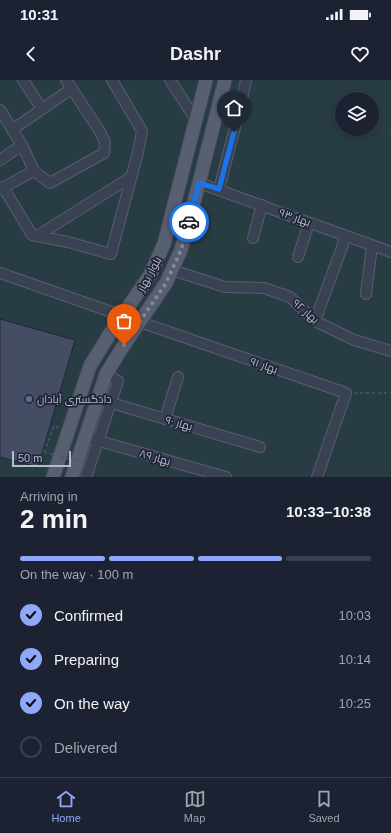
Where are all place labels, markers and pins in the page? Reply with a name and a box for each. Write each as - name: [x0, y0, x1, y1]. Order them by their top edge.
- pin: [217, 91, 251, 132]
- pin: [107, 304, 141, 345]
- place label: دادگستری آبادان: [37, 393, 112, 406]
- marker: دادگستری آبادان: [24, 394, 34, 404]

